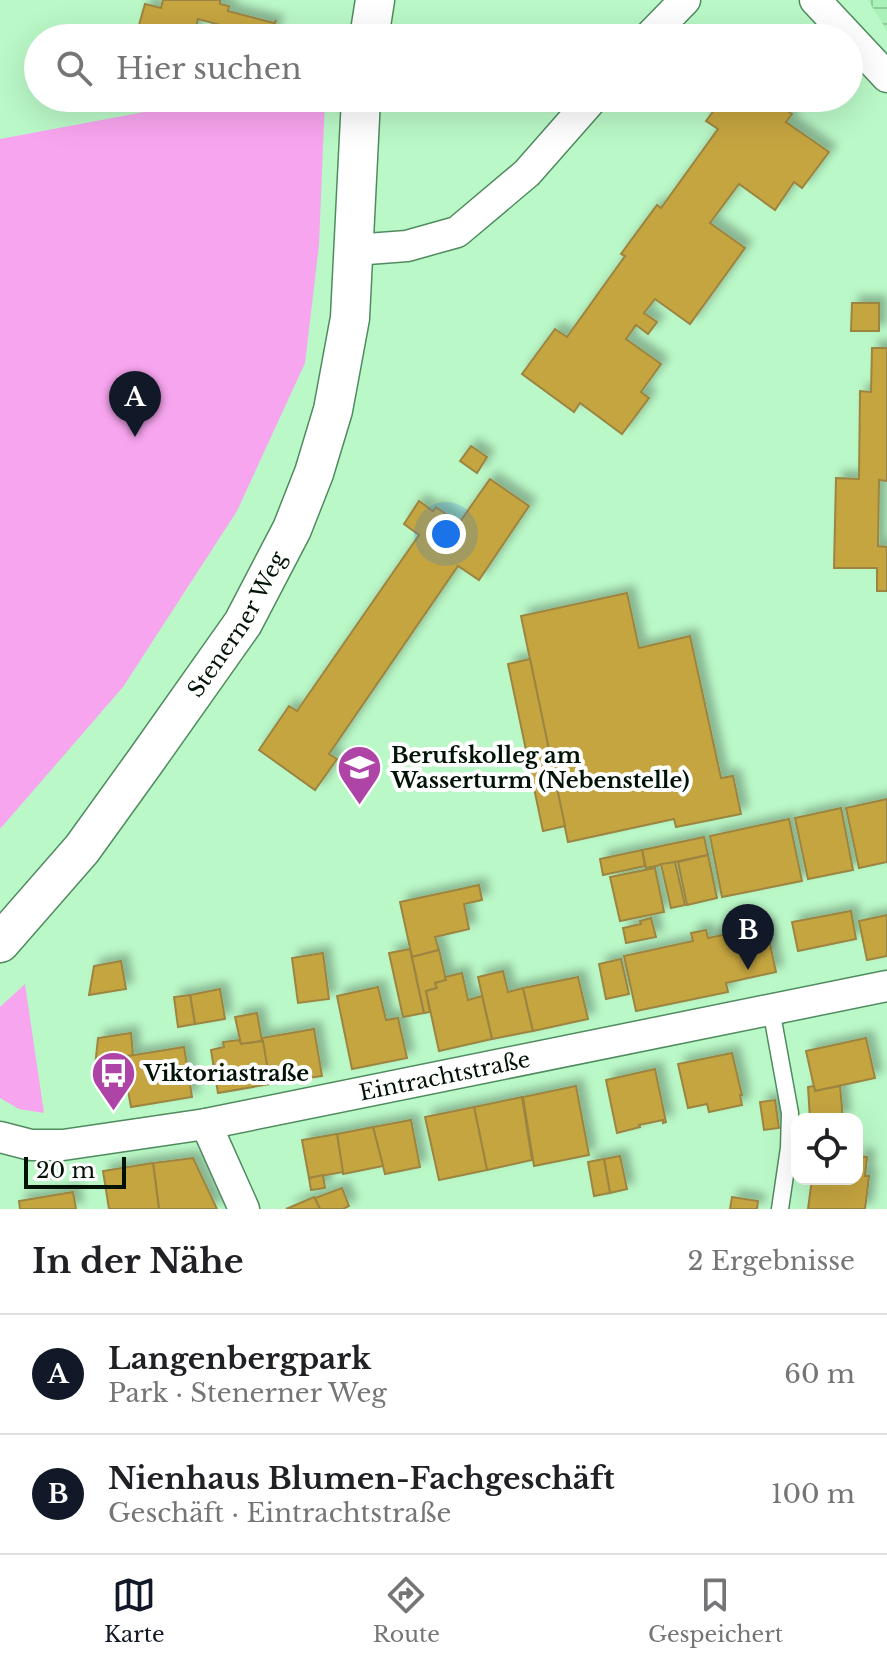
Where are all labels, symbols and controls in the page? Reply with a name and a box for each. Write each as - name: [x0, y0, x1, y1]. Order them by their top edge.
- search box: [24, 24, 863, 112]
- icon: search: [52, 46, 96, 90]
- text: Hier suchen: [116, 50, 302, 87]
- pin: A: [109, 371, 161, 437]
- your location: [426, 514, 466, 554]
- street label: Stenerner Weg: [182, 546, 292, 702]
- place label: Berufskolleg am Wasserturm (Nebenstelle): [390, 742, 689, 794]
- school or university icon: Berufskolleg am Wasserturm (Nebenstelle): [336, 744, 384, 807]
- pin: B: [722, 904, 774, 970]
- street label: Eintrachtstraße: [357, 1046, 532, 1107]
- bus stop icon: Viktoriastraße: [89, 1049, 137, 1112]
- place label: Viktoriastraße: [143, 1060, 309, 1087]
- map controls: [791, 1113, 863, 1185]
- button: locate: [791, 1113, 863, 1185]
- scale bar: [24, 1153, 126, 1189]
- text: 20 m: [36, 1157, 95, 1184]
- text: In der Nähe: [32, 1240, 244, 1282]
- text: 2 Ergebnisse: [688, 1245, 855, 1277]
- text: Langenbergpark: [108, 1340, 371, 1377]
- text: A: [47, 1358, 69, 1390]
- text: 60 m: [784, 1358, 855, 1390]
- text: Park · Stenerner Weg: [108, 1377, 387, 1409]
- text: Nienhaus Blumen-Fachgeschäft: [108, 1460, 615, 1497]
- text: B: [48, 1478, 68, 1510]
- text: 100 m: [771, 1478, 855, 1510]
- text: Geschäft · Eintrachtstraße: [108, 1497, 451, 1529]
- tab: Karte: [104, 1573, 165, 1648]
- tab: Route: [373, 1573, 440, 1648]
- tab: Gespeichert: [648, 1573, 783, 1648]

